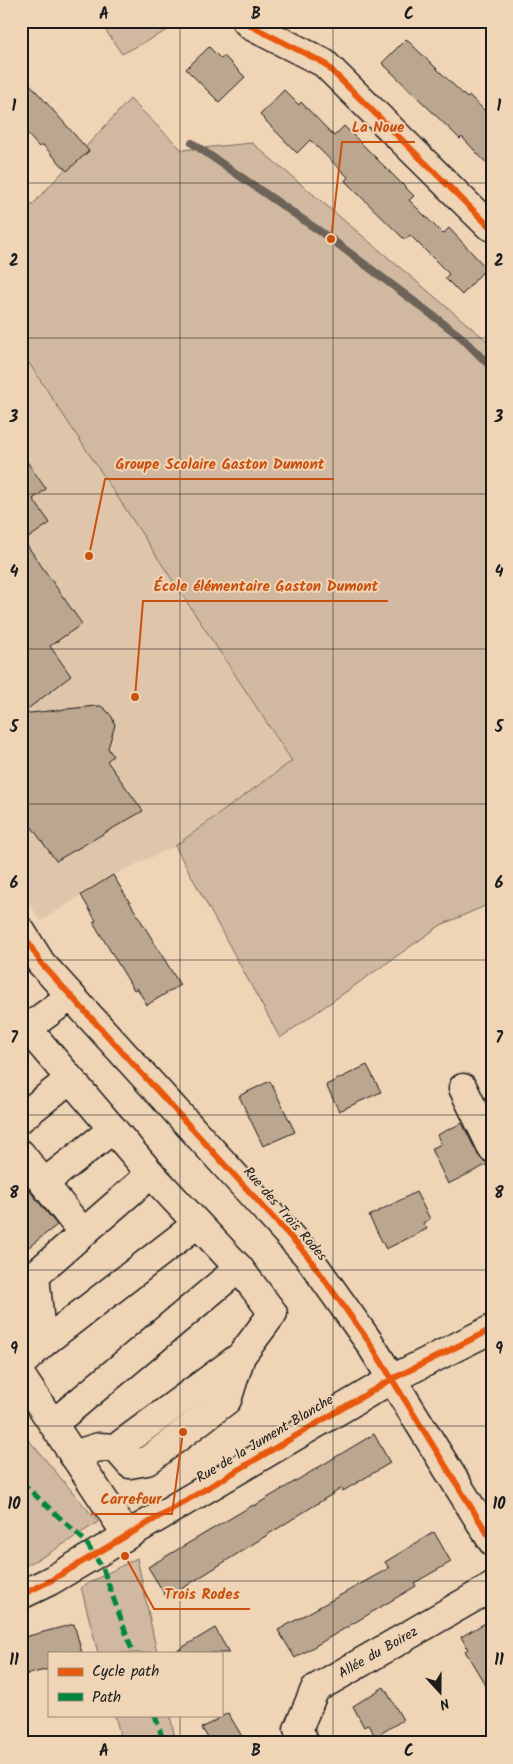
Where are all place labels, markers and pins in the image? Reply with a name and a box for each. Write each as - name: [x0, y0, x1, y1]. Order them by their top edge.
- callout: La Noue: [342, 112, 415, 142]
- callout: Groupe Scolaire Gaston Dumont: [105, 449, 334, 479]
- callout: École élémentaire Gaston Dumont: [143, 571, 388, 601]
- callout: Carrefour: [91, 1484, 172, 1514]
- callout: Trois Rodes: [154, 1579, 250, 1609]

